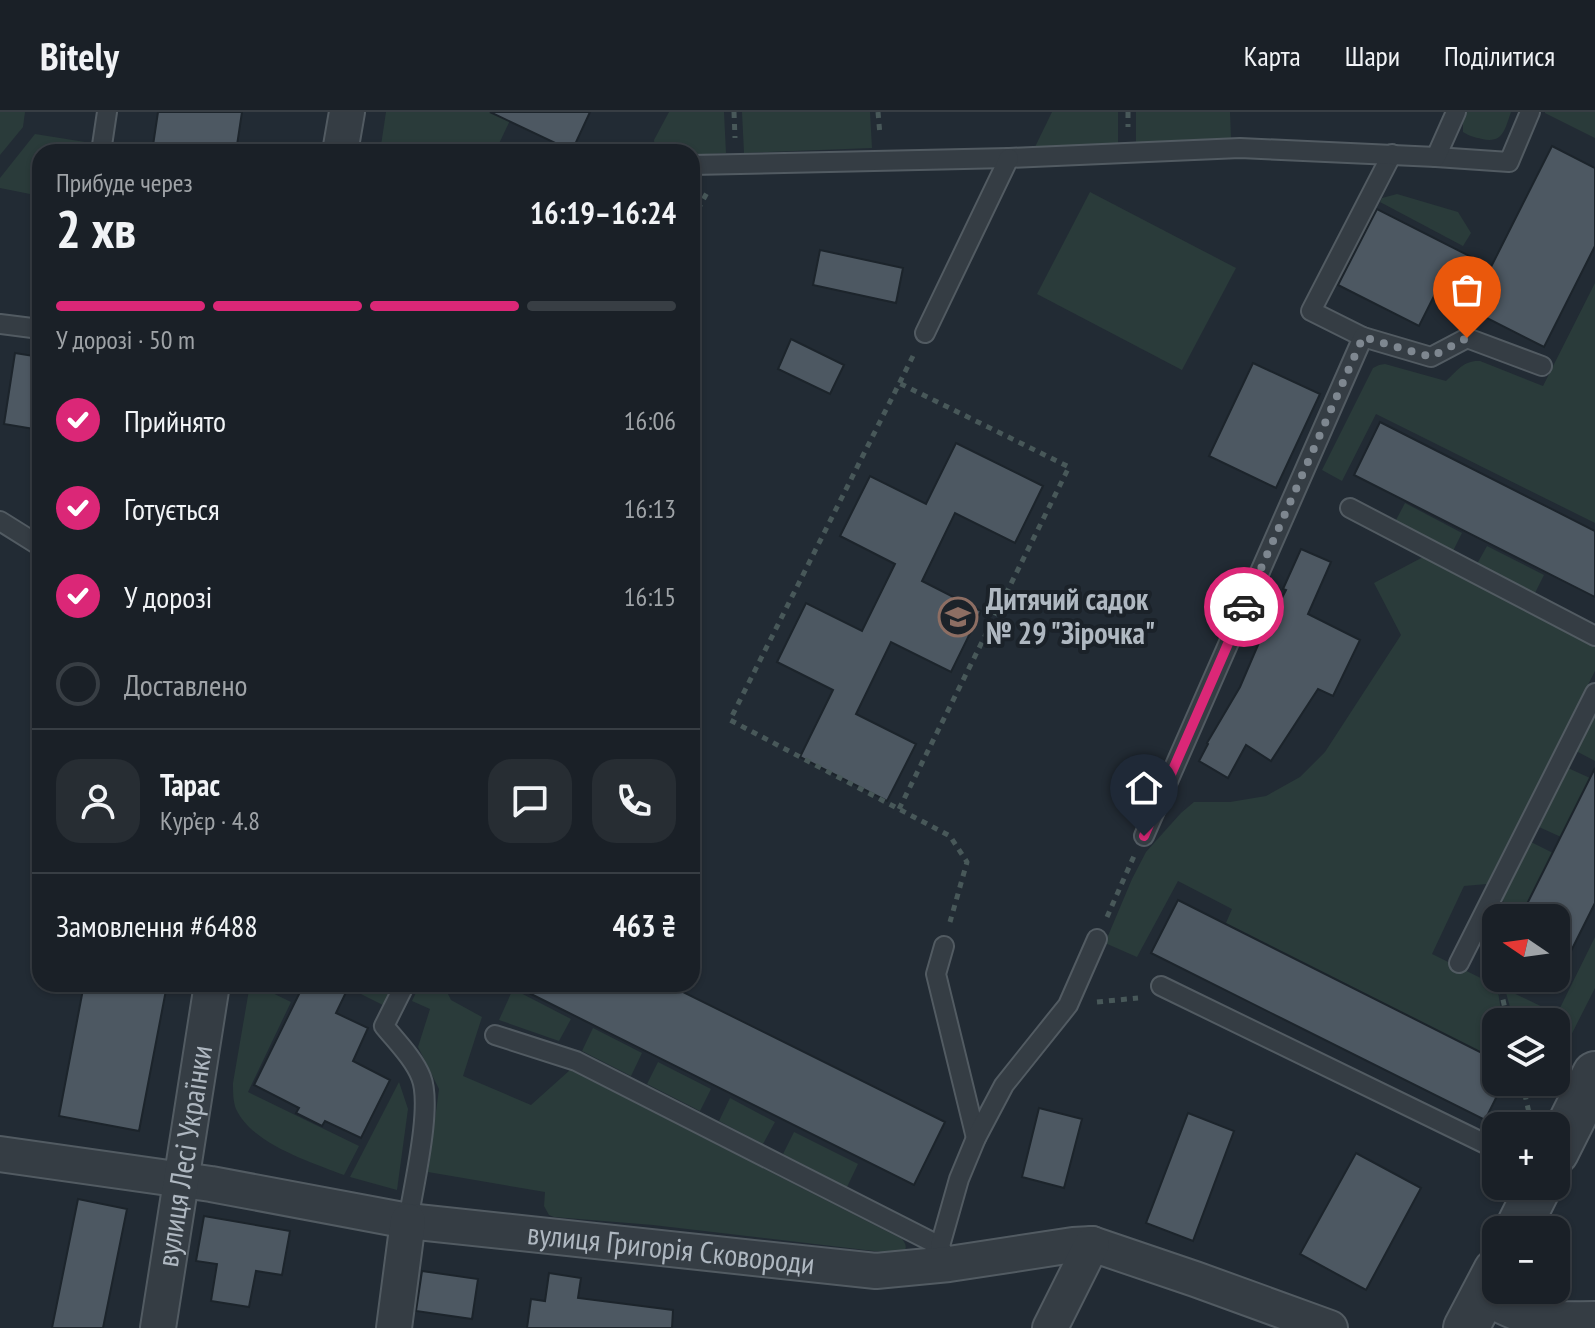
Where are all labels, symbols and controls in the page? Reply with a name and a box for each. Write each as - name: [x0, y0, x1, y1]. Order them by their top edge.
- text: Bitely: [40, 31, 119, 80]
- text: Карта: [1244, 37, 1301, 74]
- text: Шари: [1345, 37, 1400, 74]
- text: Поділитися: [1444, 37, 1555, 74]
- text: Прибуде через: [56, 166, 193, 199]
- text: 16:19–16:24: [530, 193, 676, 232]
- text: 2 хв: [56, 195, 136, 262]
- pin: [1433, 256, 1501, 338]
- icon: bag: [1445, 268, 1489, 312]
- text: У дорозі · 50 m: [56, 323, 195, 356]
- icon: check: [56, 398, 100, 442]
- text: Прийнято: [124, 401, 226, 440]
- text: 16:06: [624, 404, 676, 437]
- icon: check: [56, 486, 100, 530]
- text: Готується: [124, 489, 220, 528]
- text: 16:13: [624, 492, 676, 525]
- courier: [1204, 567, 1284, 647]
- icon: check: [56, 574, 100, 618]
- text: У дорозі: [124, 577, 212, 616]
- place label: Дитячий садок № 29 "Зірочка": [986, 579, 1155, 652]
- text: 16:15: [624, 580, 676, 613]
- icon: car: [1222, 585, 1266, 629]
- school or university icon: Дитячий садок № 29 "Зірочка": [937, 596, 979, 638]
- text: Доставлено: [124, 665, 247, 704]
- pin: [1110, 754, 1178, 836]
- button: person: [56, 759, 140, 843]
- button: chat: [488, 759, 572, 843]
- button: phone: [592, 759, 676, 843]
- text: Тарас: [160, 765, 220, 804]
- icon: home: [1122, 766, 1166, 810]
- text: Кур’єр · 4.8: [160, 804, 260, 837]
- north arrow: [1482, 904, 1570, 992]
- map controls: [1482, 904, 1570, 1304]
- text: Замовлення #6488: [56, 906, 258, 945]
- text: 463 ₴: [612, 906, 676, 945]
- button: layers: [1482, 1008, 1570, 1096]
- street label: вулиця Лесі Українки: [147, 1042, 220, 1269]
- button: +: [1482, 1112, 1570, 1200]
- street label: вулиця Григорія Сковороди: [526, 1213, 817, 1282]
- button: −: [1482, 1216, 1570, 1304]

